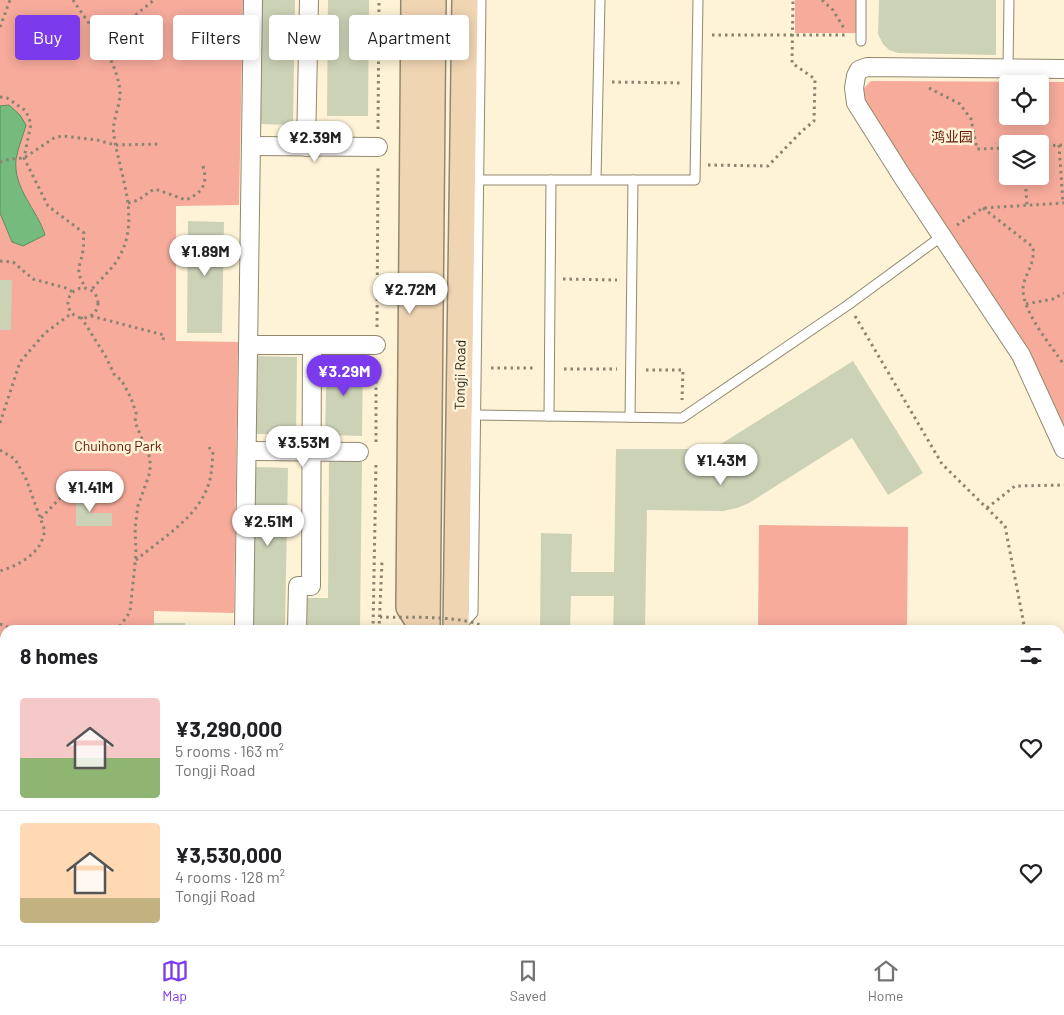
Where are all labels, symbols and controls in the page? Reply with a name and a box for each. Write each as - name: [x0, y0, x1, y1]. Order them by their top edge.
- chip: Buy: [15, 15, 80, 60]
- chip: Rent: [90, 15, 163, 60]
- chip: Filters: [173, 15, 259, 60]
- chip: New: [269, 15, 339, 60]
- chip: Apartment: [349, 15, 469, 60]
- map controls: [999, 75, 1049, 185]
- button: locate: [999, 75, 1049, 125]
- pin: ¥2.39M: [274, 120, 356, 163]
- text: ¥2.39M: [289, 127, 341, 146]
- park label: 鸿业园: [931, 128, 973, 145]
- button: layers: [999, 135, 1049, 185]
- pin: ¥1.89M: [164, 234, 246, 277]
- text: ¥1.89M: [180, 241, 230, 260]
- pin: ¥2.72M: [369, 272, 451, 315]
- text: ¥2.72M: [384, 279, 436, 298]
- street label: Tongji Road: [450, 340, 469, 410]
- pin: ¥3.29M: [303, 354, 385, 397]
- text: ¥3.29M: [318, 361, 370, 380]
- pin: ¥3.53M: [262, 426, 344, 468]
- text: ¥3.53M: [277, 432, 329, 451]
- park label: Chuihong Park: [74, 437, 162, 454]
- pin: ¥1.43M: [680, 444, 762, 486]
- text: ¥1.43M: [696, 450, 746, 469]
- pin: ¥1.41M: [49, 470, 131, 513]
- text: ¥1.41M: [67, 477, 113, 496]
- pin: ¥2.51M: [227, 504, 309, 547]
- text: ¥2.51M: [243, 511, 293, 530]
- icon: filters: [1017, 641, 1045, 669]
- text: 8 homes: [20, 643, 98, 668]
- text: ¥3,290,000: [175, 716, 282, 741]
- icon: home: [60, 718, 120, 778]
- icon: heart: [1017, 734, 1045, 762]
- text: 5 rooms · 163 m²: [175, 741, 284, 760]
- text: Tongji Road: [175, 760, 255, 779]
- text: ¥3,530,000: [175, 842, 282, 867]
- icon: home: [60, 843, 120, 903]
- icon: heart: [1017, 859, 1045, 887]
- text: 4 rooms · 128 m²: [175, 867, 285, 886]
- text: Tongji Road: [175, 886, 255, 905]
- tab: Map: [161, 957, 189, 1004]
- tab: Saved: [510, 957, 547, 1004]
- tab: Home: [868, 957, 903, 1004]

